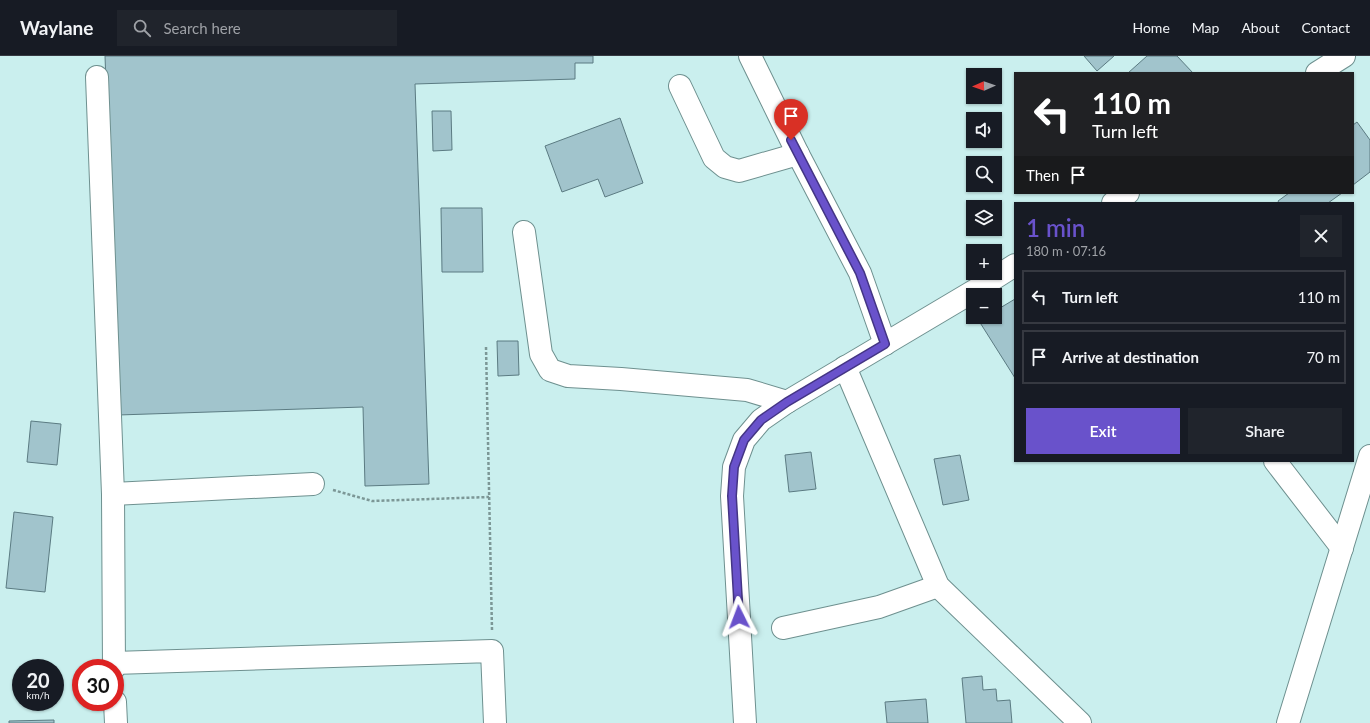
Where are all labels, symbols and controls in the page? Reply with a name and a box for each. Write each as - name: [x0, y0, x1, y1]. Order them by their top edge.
- search box: [117, 10, 397, 46]
- text: Waylane: [20, 16, 93, 39]
- icon: search: [131, 17, 153, 39]
- text: Search here: [163, 19, 241, 37]
- text: Home: [1132, 19, 1170, 36]
- text: Map: [1192, 19, 1219, 36]
- text: About: [1241, 19, 1279, 36]
- text: Contact: [1301, 19, 1350, 36]
- north arrow: [966, 68, 1002, 104]
- map controls: [966, 68, 1002, 324]
- text: 110 m: [1092, 86, 1171, 120]
- icon: left: [1026, 88, 1078, 140]
- pin: [774, 99, 808, 140]
- icon: arrive: [780, 105, 802, 127]
- button: sound: [966, 112, 1002, 148]
- text: Turn left: [1092, 120, 1158, 142]
- button: search: [966, 156, 1002, 192]
- icon: arrive: [1067, 164, 1089, 186]
- text: Then: [1026, 166, 1059, 184]
- button: layers: [966, 200, 1002, 236]
- text: 1 min: [1026, 213, 1085, 242]
- button: close: [1300, 215, 1342, 257]
- text: 180 m · 07:16: [1026, 243, 1106, 259]
- button: +: [966, 244, 1002, 280]
- icon: left: [1028, 286, 1050, 308]
- button: −: [966, 288, 1002, 324]
- text: Turn left: [1062, 288, 1118, 306]
- text: 110 m: [1298, 288, 1340, 306]
- icon: arrive: [1028, 346, 1050, 368]
- text: Arrive at destination: [1062, 348, 1199, 366]
- text: 70 m: [1306, 348, 1340, 366]
- button: Exit: [1026, 408, 1180, 454]
- button: Share: [1188, 408, 1342, 454]
- position arrow: [718, 596, 760, 638]
- speed limit sign: 30: [72, 659, 124, 711]
- text: 20: [26, 668, 50, 692]
- text: km/h: [26, 689, 50, 701]

